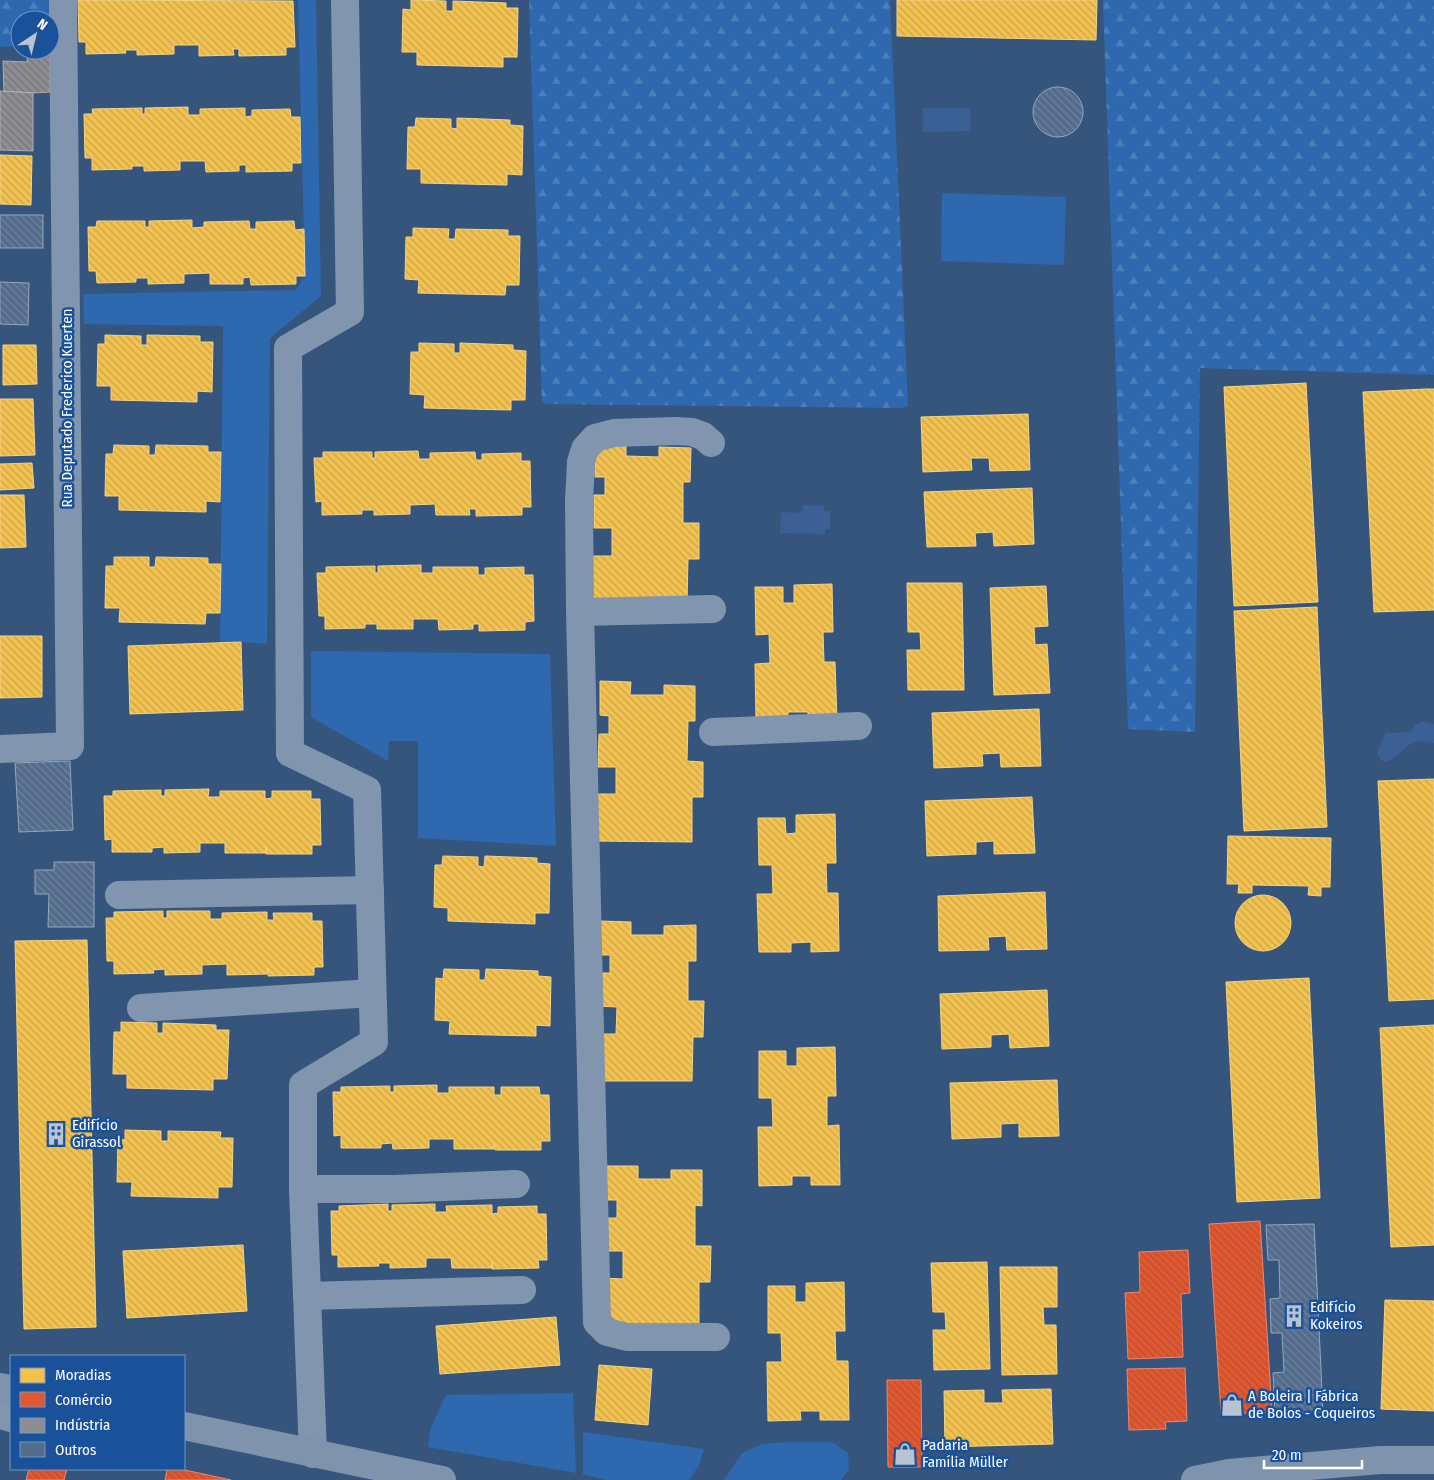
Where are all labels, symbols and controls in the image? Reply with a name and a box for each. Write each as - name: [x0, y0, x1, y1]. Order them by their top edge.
- north arrow: [10, 10, 60, 60]
- text: N: [34, 15, 50, 34]
- street label: Rua Deputado Frederico Kuerten: [58, 308, 76, 508]
- place label: Edifício Girassol: [72, 1116, 121, 1151]
- building icon: Edifício Girassol: [43, 1121, 69, 1147]
- place label: Edifício Kokeiros: [1310, 1298, 1363, 1333]
- building icon: Edifício Kokeiros: [1281, 1303, 1307, 1329]
- legend: [10, 1355, 185, 1470]
- text: Moradias: [55, 1366, 111, 1384]
- place label: A Boleira | Fábrica de Bolos - Coqueiros: [1248, 1387, 1375, 1422]
- text: Comércio: [55, 1391, 112, 1409]
- shop icon: A Boleira | Fábrica de Bolos - Coqueiros: [1219, 1392, 1245, 1418]
- text: Indústria: [55, 1416, 110, 1434]
- place label: Padaria Família Müller: [922, 1436, 1009, 1471]
- scale bar: [1264, 1438, 1362, 1470]
- text: Outros: [55, 1441, 96, 1459]
- shop icon: Padaria Família Müller: [892, 1441, 918, 1467]
- text: 20 m: [1272, 1446, 1302, 1464]

